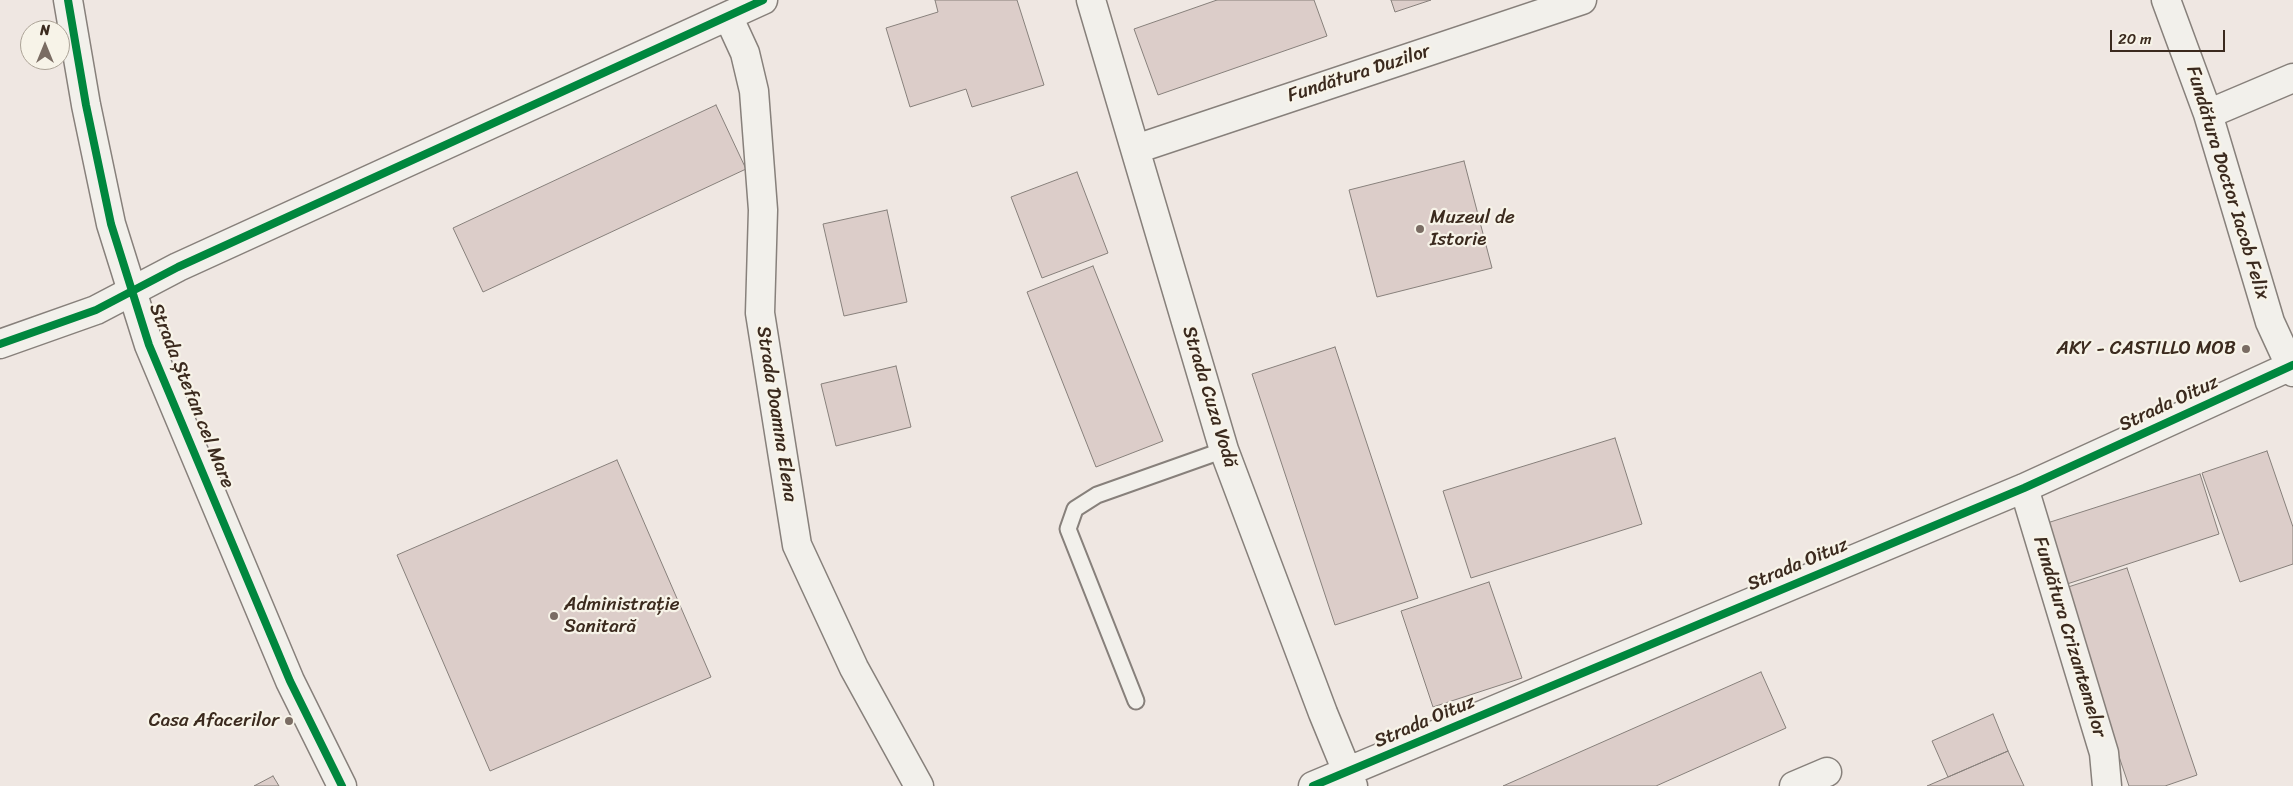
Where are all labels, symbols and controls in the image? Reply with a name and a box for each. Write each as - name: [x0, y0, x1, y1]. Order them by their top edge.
- text: N: [40, 18, 50, 43]
- north arrow: [20, 20, 70, 70]
- scale bar: [2113, 20, 2228, 52]
- text: 20 m: [2118, 26, 2152, 52]
- street label: Fundătura Duzilor: [1285, 40, 1433, 108]
- street label: Fundătura Doctor Iacob Felix: [2181, 63, 2273, 303]
- place label: Muzeul de Istorie: [1430, 207, 1515, 251]
- marker: Muzeul de Istorie: [1414, 223, 1426, 235]
- street label: Strada Ștefan cel Mare: [143, 300, 239, 492]
- street label: Strada Cuza Vodă: [1177, 324, 1241, 470]
- street label: Strada Doamna Elena: [751, 325, 801, 503]
- place label: AKY - CASTILLO MOB: [2056, 338, 2236, 360]
- marker: AKY - CASTILLO MOB: [2240, 343, 2252, 355]
- street label: Strada Oituz: [2116, 371, 2222, 437]
- street label: Strada Oituz: [1744, 534, 1852, 596]
- street label: Fundătura Crizantemelor: [2028, 534, 2110, 740]
- place label: Administrație Sanitară: [564, 594, 680, 638]
- marker: Administrație Sanitară: [548, 610, 560, 622]
- street label: Strada Oituz: [1371, 691, 1479, 753]
- place label: Casa Afacerilor: [149, 710, 279, 732]
- marker: Casa Afacerilor: [283, 715, 295, 727]

